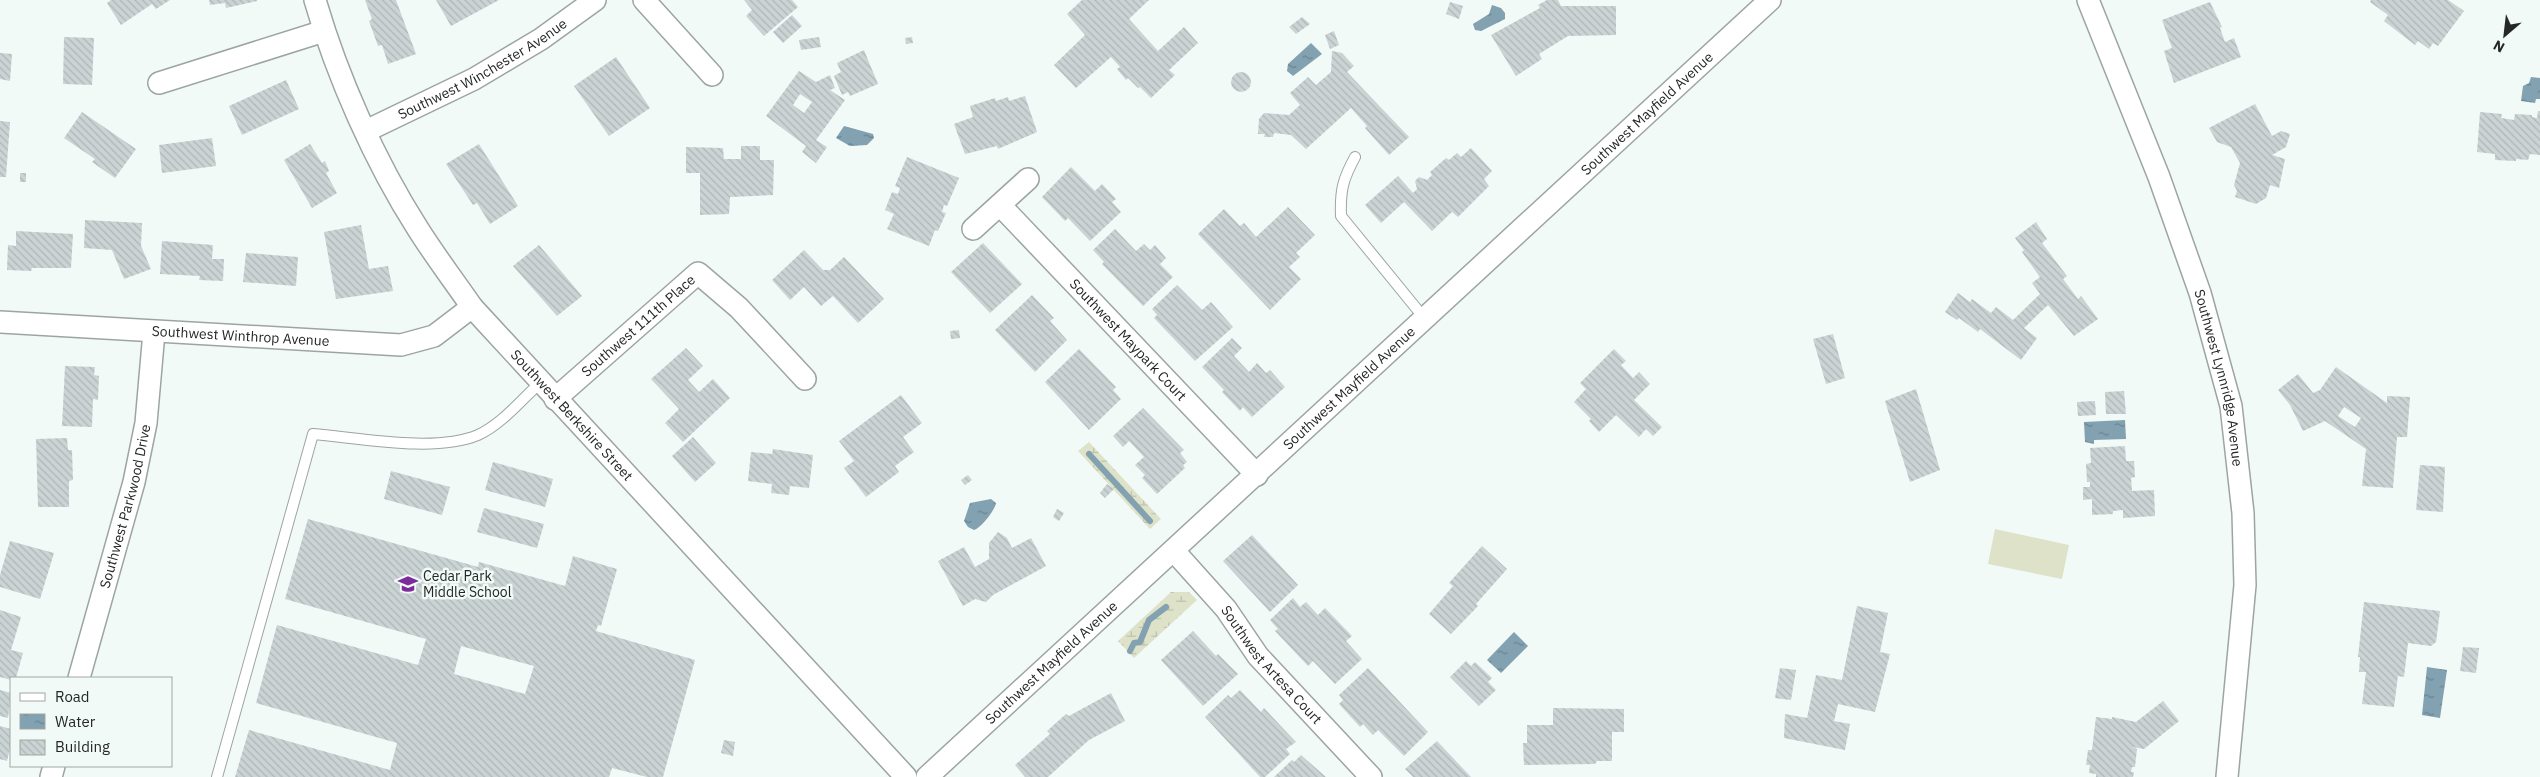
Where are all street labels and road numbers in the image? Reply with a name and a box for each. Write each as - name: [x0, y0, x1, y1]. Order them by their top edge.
- street label: Southwest Winchester Avenue: [395, 14, 571, 123]
- street label: Southwest Mayfield Avenue: [1577, 48, 1717, 179]
- street label: Southwest 111th Place: [578, 270, 699, 381]
- street label: Southwest Maypark Court: [1066, 275, 1191, 405]
- street label: Southwest Lynnridge Avenue: [2190, 287, 2247, 468]
- street label: Southwest Winthrop Avenue: [151, 322, 330, 350]
- street label: Southwest Mayfield Avenue: [1279, 322, 1419, 453]
- street label: Southwest Berkshire Street: [507, 346, 637, 485]
- street label: Southwest Parkwood Drive: [96, 422, 155, 590]
- street label: Southwest Mayfield Avenue: [981, 597, 1121, 728]
- street label: Southwest Artesa Court: [1217, 602, 1326, 728]

